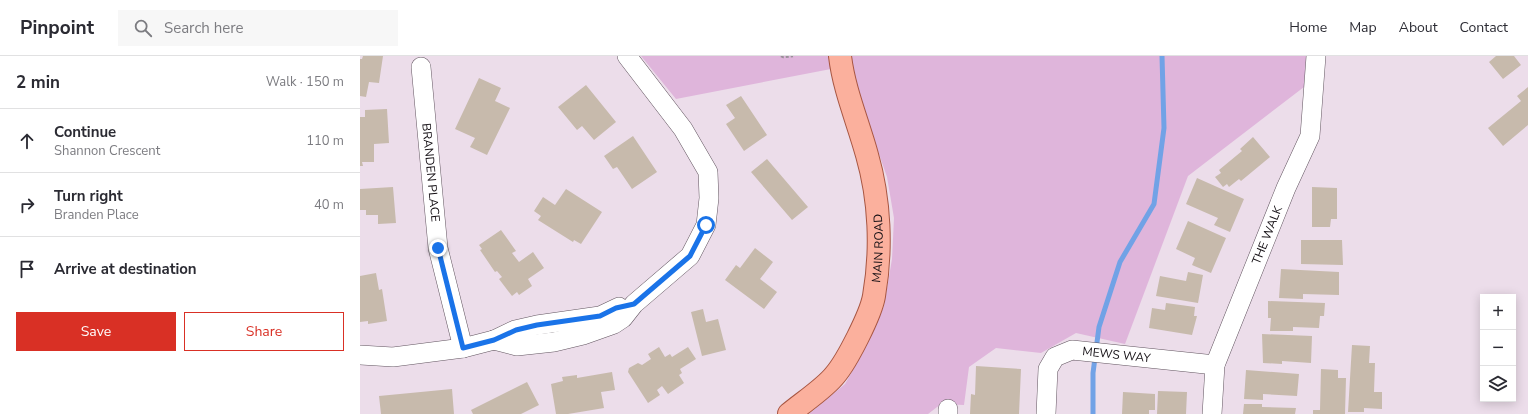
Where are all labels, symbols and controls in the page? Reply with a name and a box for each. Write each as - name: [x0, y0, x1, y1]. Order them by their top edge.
- search box: [118, 10, 398, 46]
- text: Pinpoint: [20, 15, 94, 41]
- icon: search: [132, 17, 154, 39]
- text: Search here: [164, 18, 243, 38]
- text: Home: [1289, 18, 1327, 37]
- text: Map: [1349, 18, 1377, 37]
- text: About: [1399, 18, 1438, 37]
- text: Contact: [1460, 18, 1508, 37]
- text: 2 min: [16, 71, 60, 94]
- text: Walk · 150 m: [266, 73, 344, 91]
- text: Continue: [54, 122, 116, 142]
- street label: BRANDEN PLACE: [418, 122, 444, 223]
- icon: ahead: [16, 130, 38, 152]
- text: 110 m: [306, 132, 344, 150]
- text: Shannon Crescent: [54, 142, 160, 160]
- text: Turn right: [54, 186, 123, 206]
- icon: right: [16, 194, 38, 216]
- text: 40 m: [314, 196, 344, 214]
- street label: THE WALK: [1248, 203, 1286, 267]
- text: Branden Place: [54, 206, 139, 224]
- street label: MAIN ROAD: [868, 213, 887, 283]
- route start: [697, 216, 715, 234]
- route end: [429, 239, 447, 257]
- icon: arrive: [16, 258, 38, 280]
- text: Arrive at destination: [54, 259, 197, 279]
- map controls: [1480, 294, 1516, 402]
- button: +: [1480, 294, 1516, 330]
- button: Save: [16, 312, 176, 351]
- button: Share: [184, 312, 344, 351]
- button: −: [1480, 330, 1516, 366]
- street label: MEWS WAY: [1082, 343, 1152, 366]
- button: layers: [1480, 366, 1516, 402]

